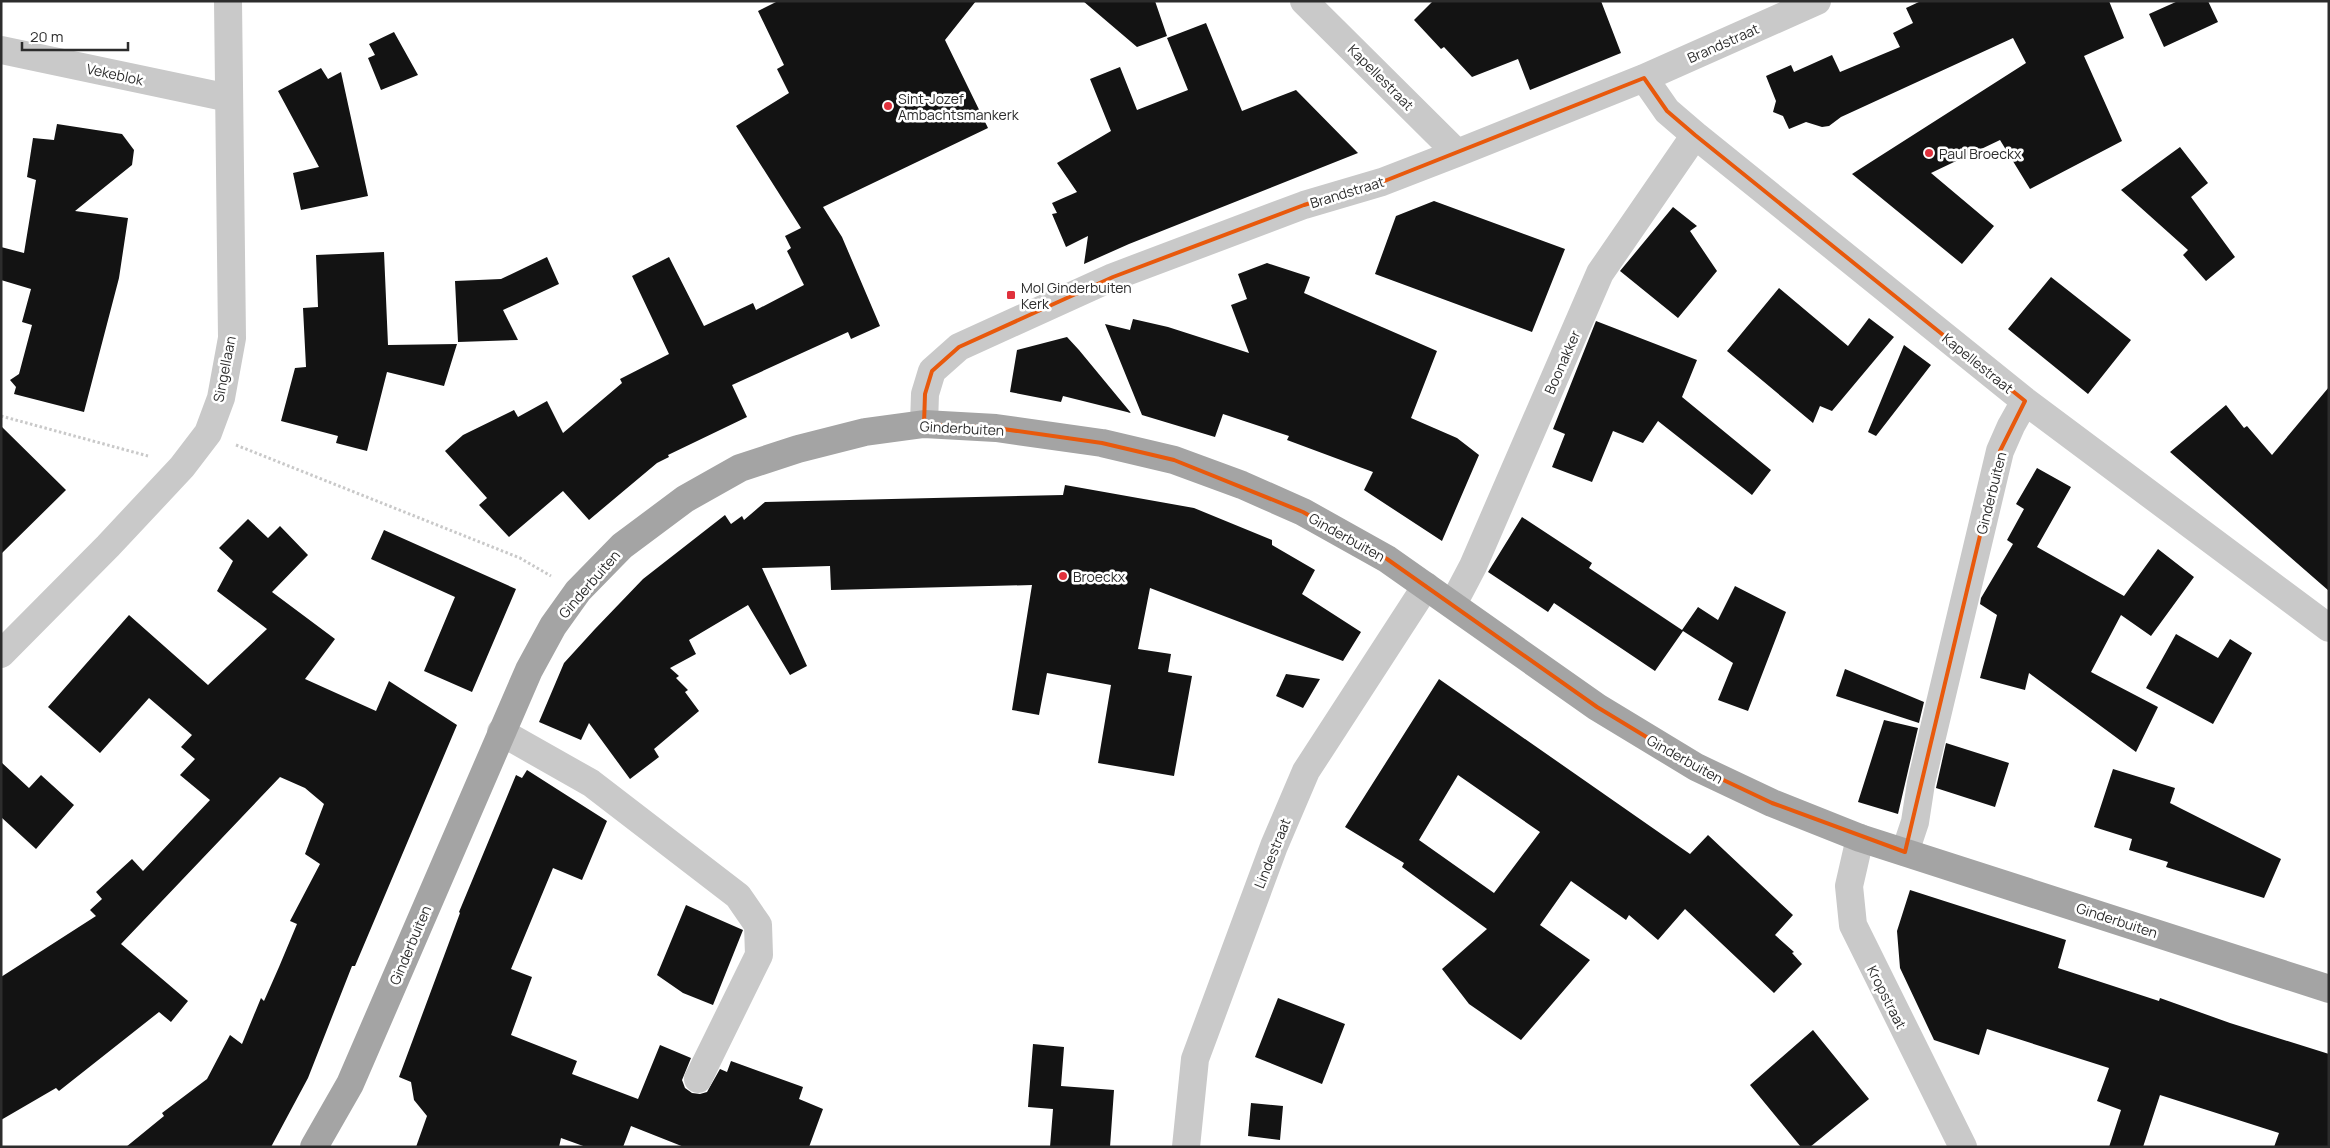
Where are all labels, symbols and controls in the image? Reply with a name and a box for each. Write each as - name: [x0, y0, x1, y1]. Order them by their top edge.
- street label: Brandstraat: [1684, 19, 1762, 67]
- scale bar: [22, 20, 129, 52]
- text: 20 m: [30, 26, 63, 47]
- street label: Kapellestraat: [1344, 40, 1418, 114]
- street label: Vekeblok: [85, 59, 146, 89]
- place label: Sint-Jozef Ambachtsmankerk: [898, 89, 1020, 124]
- marker: Sint-Jozef Ambachtsmankerk: [882, 100, 894, 112]
- place label: Paul Broeckx: [1939, 144, 2022, 163]
- marker: Paul Broeckx: [1923, 147, 1935, 159]
- street label: Brandstraat: [1308, 172, 1387, 212]
- place label: Mol Ginderbuiten Kerk: [1021, 278, 1132, 313]
- marker: Mol Ginderbuiten Kerk: [1005, 289, 1017, 301]
- street label: Boonakker: [1539, 327, 1585, 397]
- street label: Kapellestraat: [1939, 329, 2018, 398]
- street label: Singellaan: [208, 334, 240, 404]
- street label: Ginderbuiten: [919, 416, 1005, 440]
- street label: Ginderbuiten: [1972, 450, 2010, 536]
- street label: Ginderbuiten: [1305, 508, 1389, 566]
- street label: Ginderbuiten: [554, 546, 624, 622]
- place label: Broeckx: [1073, 567, 1126, 586]
- marker: Broeckx: [1057, 570, 1069, 582]
- street label: Ginderbuiten: [1643, 730, 1727, 788]
- street label: Lindestraat: [1249, 815, 1295, 891]
- street label: Ginderbuiten: [2074, 898, 2160, 942]
- street label: Ginderbuiten: [385, 902, 435, 988]
- street label: Kropstraat: [1863, 962, 1911, 1032]

